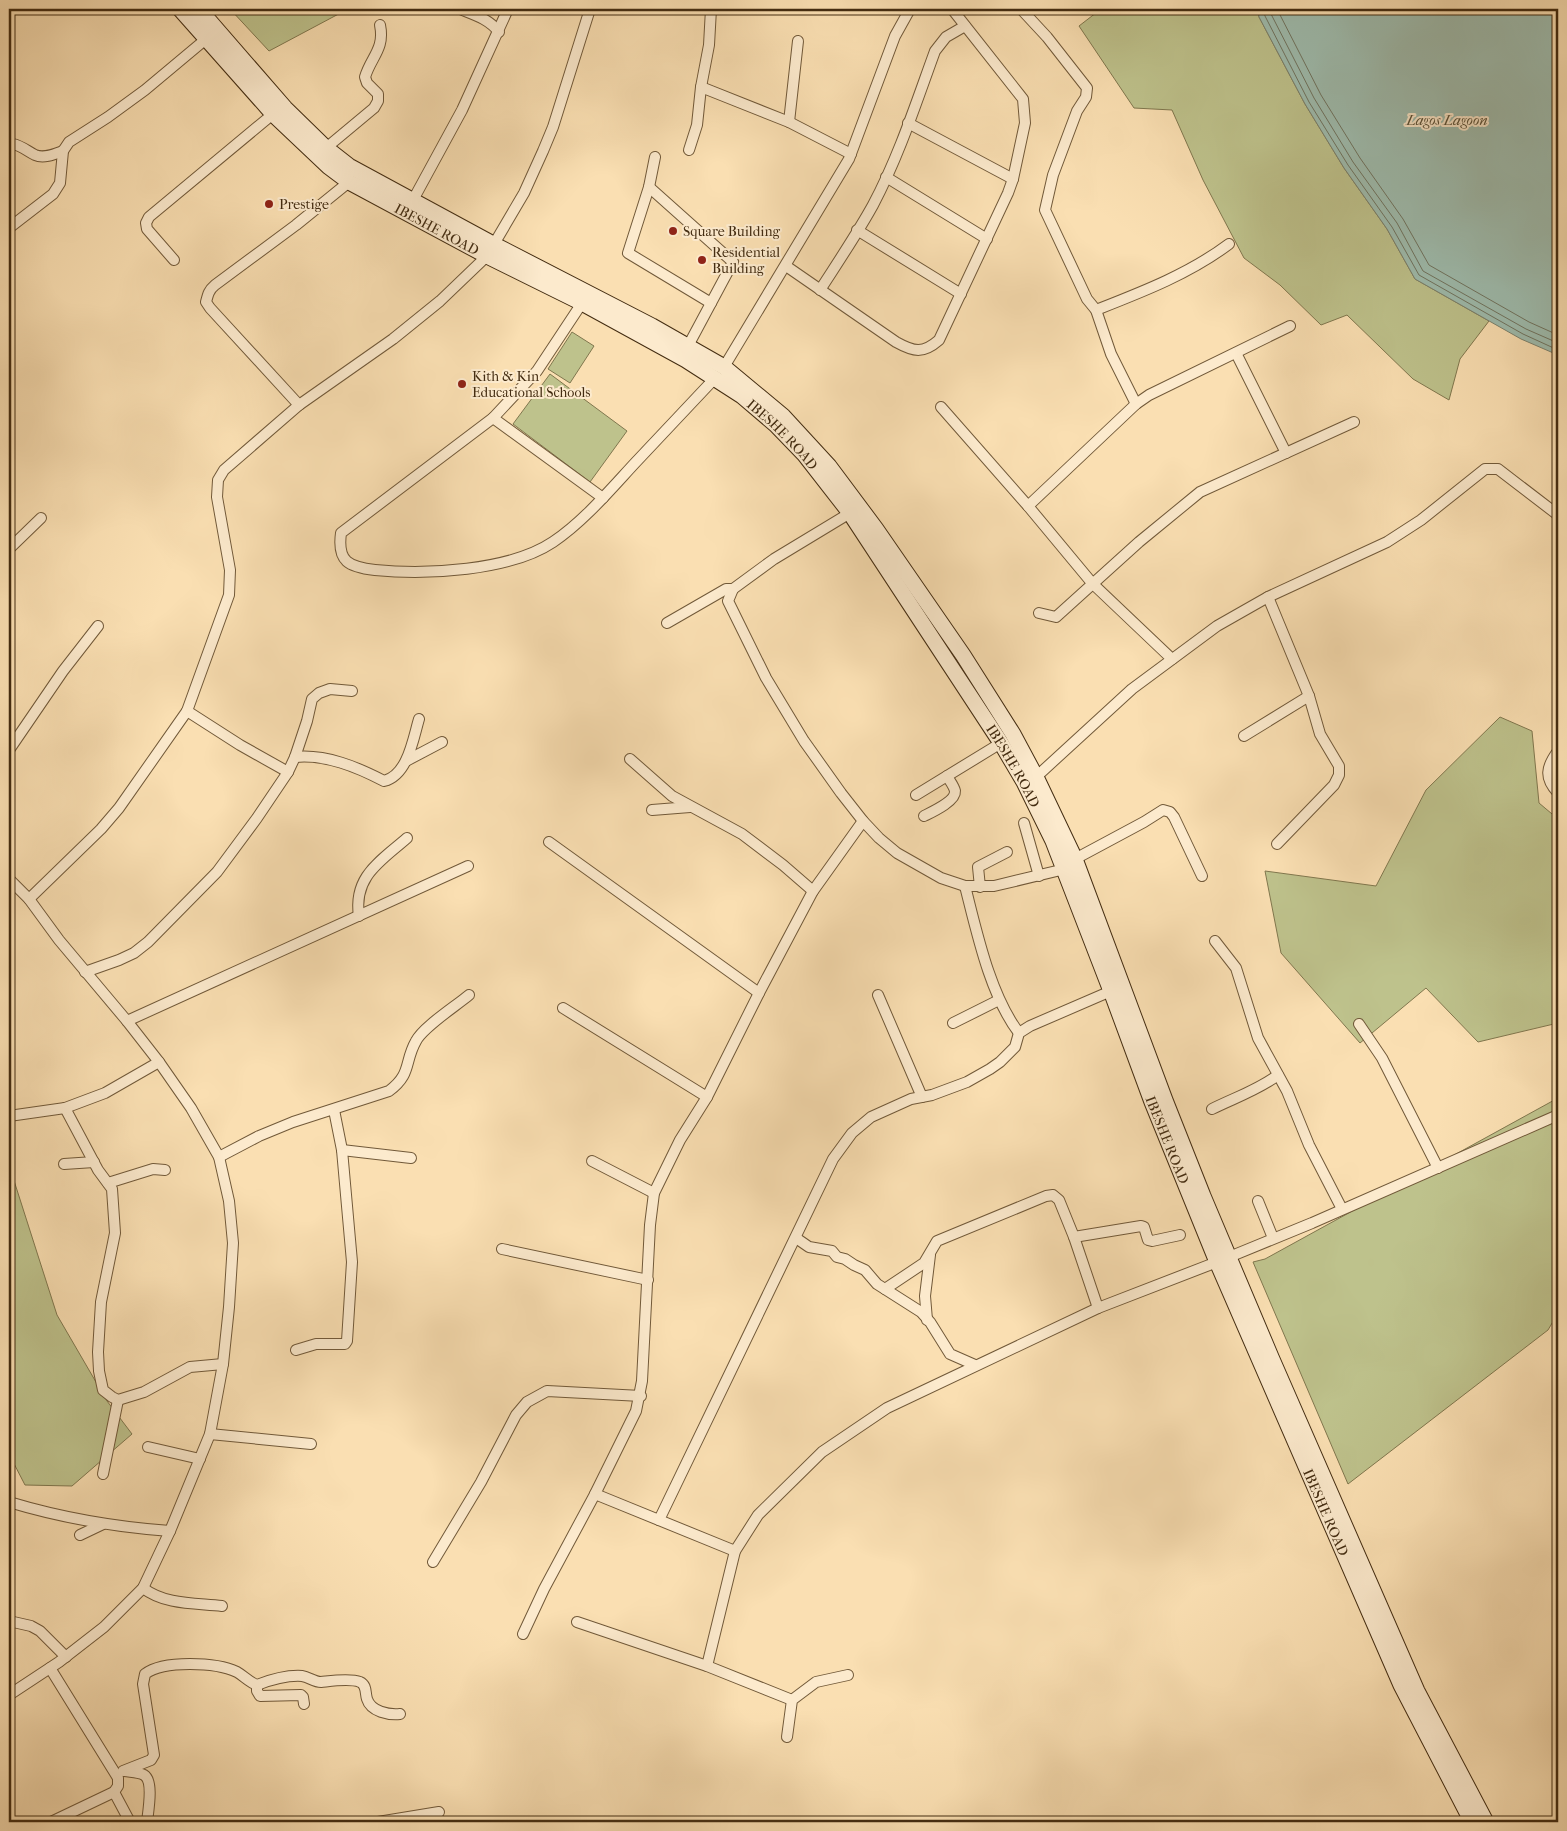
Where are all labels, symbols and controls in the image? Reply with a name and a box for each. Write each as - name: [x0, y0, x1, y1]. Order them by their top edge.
- water label: Lagos Lagoon: [1405, 111, 1488, 129]
- place label: Prestige: [279, 196, 329, 213]
- marker: Prestige: [263, 198, 275, 210]
- street label: IBESHE ROAD: [392, 200, 482, 259]
- place label: Square Building: [683, 223, 781, 240]
- marker: Square Building: [667, 225, 679, 237]
- place label: Residential Building: [712, 244, 780, 277]
- marker: Residential Building: [696, 254, 708, 266]
- place label: Kith & Kin Educational Schools: [472, 368, 590, 401]
- marker: Kith & Kin Educational Schools: [456, 378, 468, 390]
- street label: IBESHE ROAD: [744, 396, 822, 473]
- street label: IBESHE ROAD: [983, 721, 1044, 811]
- street label: IBESHE ROAD: [1142, 1094, 1193, 1186]
- street label: IBESHE ROAD: [1300, 1466, 1352, 1559]

